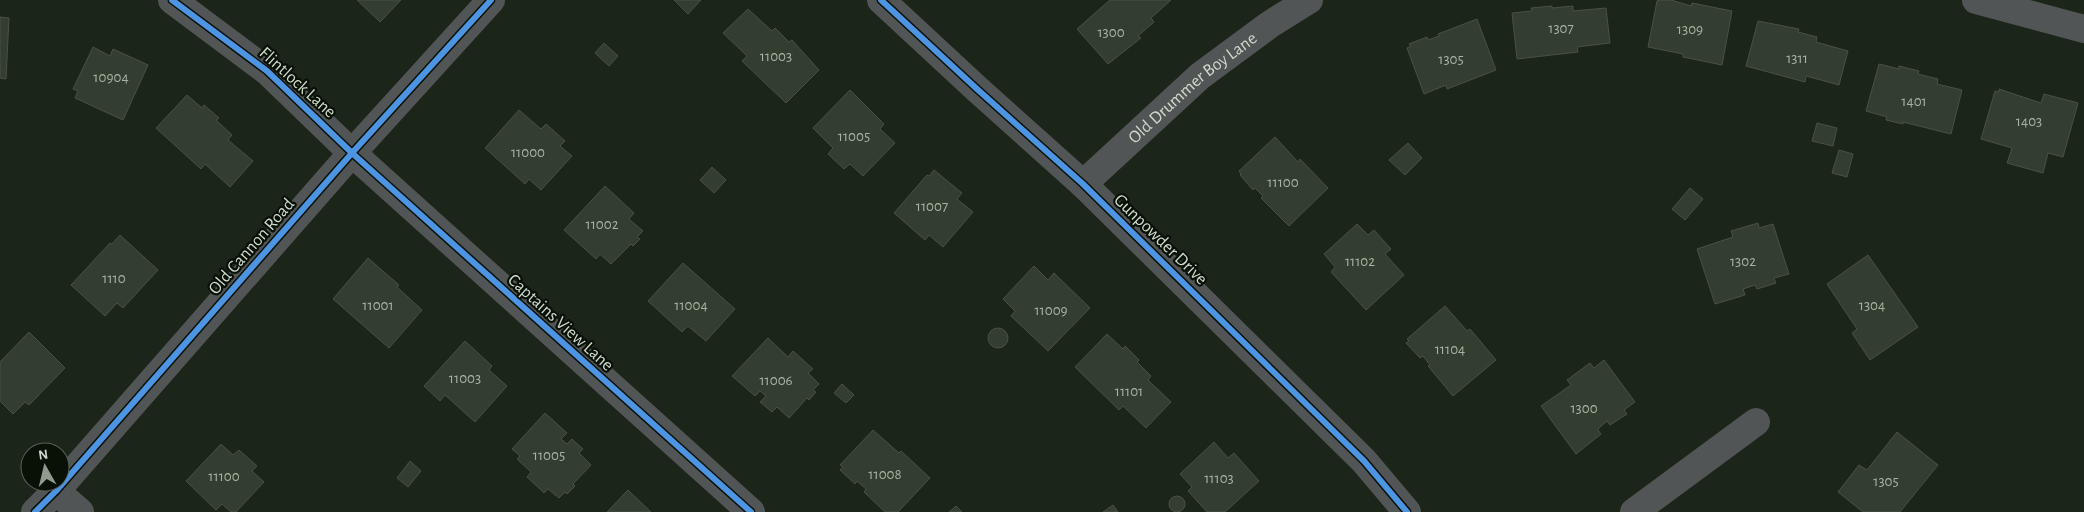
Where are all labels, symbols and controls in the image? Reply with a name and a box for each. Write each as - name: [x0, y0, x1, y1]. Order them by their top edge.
- house number: 1307: [1548, 21, 1574, 36]
- house number: 1309: [1677, 22, 1703, 37]
- house number: 1300: [1097, 25, 1125, 40]
- street label: Old Drummer Boy Lane: [1125, 29, 1261, 147]
- street label: Flintlock Lane: [256, 44, 339, 122]
- house number: 11003: [760, 49, 792, 64]
- house number: 1311: [1786, 51, 1808, 66]
- house number: 1305: [1438, 52, 1464, 67]
- house number: 10904: [93, 70, 129, 85]
- house number: 1401: [1901, 94, 1927, 109]
- house number: 1403: [2016, 114, 2042, 129]
- house number: 11005: [838, 129, 870, 144]
- house number: 11000: [511, 145, 545, 160]
- house number: 11100: [1267, 175, 1299, 190]
- street label: Gunpowder Drive: [1110, 191, 1211, 289]
- street label: Old Cannon Road: [205, 195, 298, 298]
- house number: 11007: [916, 199, 948, 214]
- house number: 11002: [586, 217, 619, 232]
- house number: 11102: [1345, 254, 1375, 269]
- house number: 1302: [1730, 254, 1756, 269]
- house number: 1110: [102, 271, 126, 286]
- street label: Captains View Lane: [504, 271, 617, 375]
- house number: 11001: [362, 298, 394, 313]
- house number: 11004: [674, 298, 708, 313]
- house number: 1304: [1859, 298, 1885, 313]
- house number: 11009: [1034, 303, 1068, 318]
- house number: 11104: [1435, 342, 1465, 357]
- house number: 11003: [449, 371, 481, 386]
- house number: 11006: [759, 373, 793, 388]
- house number: 11101: [1115, 384, 1143, 399]
- house number: 1300: [1570, 401, 1598, 416]
- north arrow: [20, 442, 70, 492]
- text: N: [38, 448, 49, 463]
- house number: 11005: [533, 448, 565, 463]
- house number: 11008: [868, 467, 902, 482]
- house number: 11100: [208, 469, 240, 484]
- house number: 11103: [1204, 471, 1234, 486]
- house number: 1305: [1873, 474, 1899, 489]

